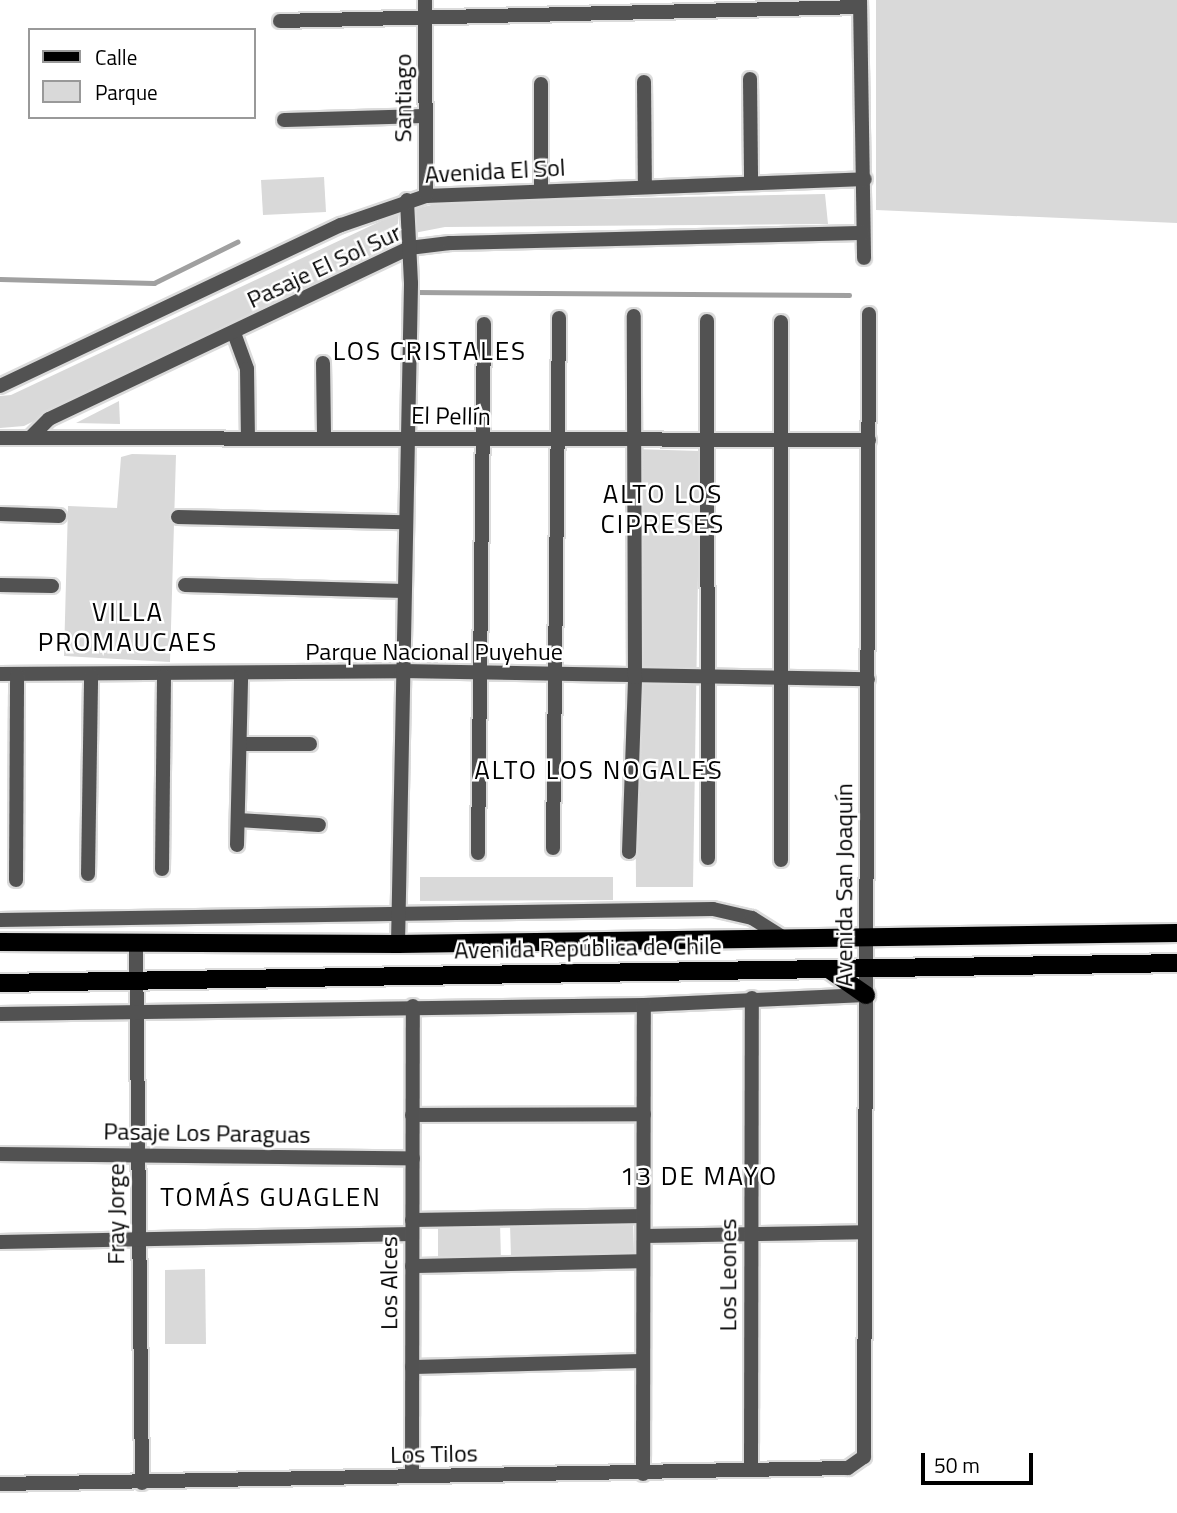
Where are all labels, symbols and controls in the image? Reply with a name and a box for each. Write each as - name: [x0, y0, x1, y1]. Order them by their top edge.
- legend: [28, 28, 256, 119]
- text: Calle: [95, 41, 137, 73]
- street label: Santiago: [389, 54, 417, 142]
- text: Parque: [95, 76, 158, 108]
- street label: Avenida El Sol: [424, 153, 566, 189]
- street label: Pasaje El Sol Sur: [242, 218, 406, 314]
- district label: LOS CRISTALES: [334, 335, 526, 367]
- street label: El Pellín: [411, 401, 491, 431]
- district label: ALTO LOS CIPRESES: [602, 478, 724, 540]
- district label: VILLA PROMAUCAES: [39, 596, 217, 658]
- street label: Parque Nacional Puyehue: [305, 638, 563, 666]
- district label: ALTO LOS NOGALES: [476, 754, 722, 786]
- street label: Avenida San Joaquín: [830, 783, 858, 987]
- street label: Avenida República de Chile: [454, 931, 722, 965]
- street label: Pasaje Los Paraguas: [103, 1117, 311, 1149]
- district label: 13 DE MAYO: [621, 1160, 777, 1192]
- street label: Fray Jorge: [102, 1163, 130, 1265]
- district label: TOMÁS GUAGLEN: [162, 1181, 380, 1213]
- street label: Los Leones: [714, 1219, 742, 1331]
- street label: Los Alces: [375, 1236, 403, 1330]
- street label: Los Tilos: [390, 1439, 478, 1469]
- scale bar: [925, 1440, 1037, 1484]
- text: 50 m: [934, 1449, 980, 1481]

